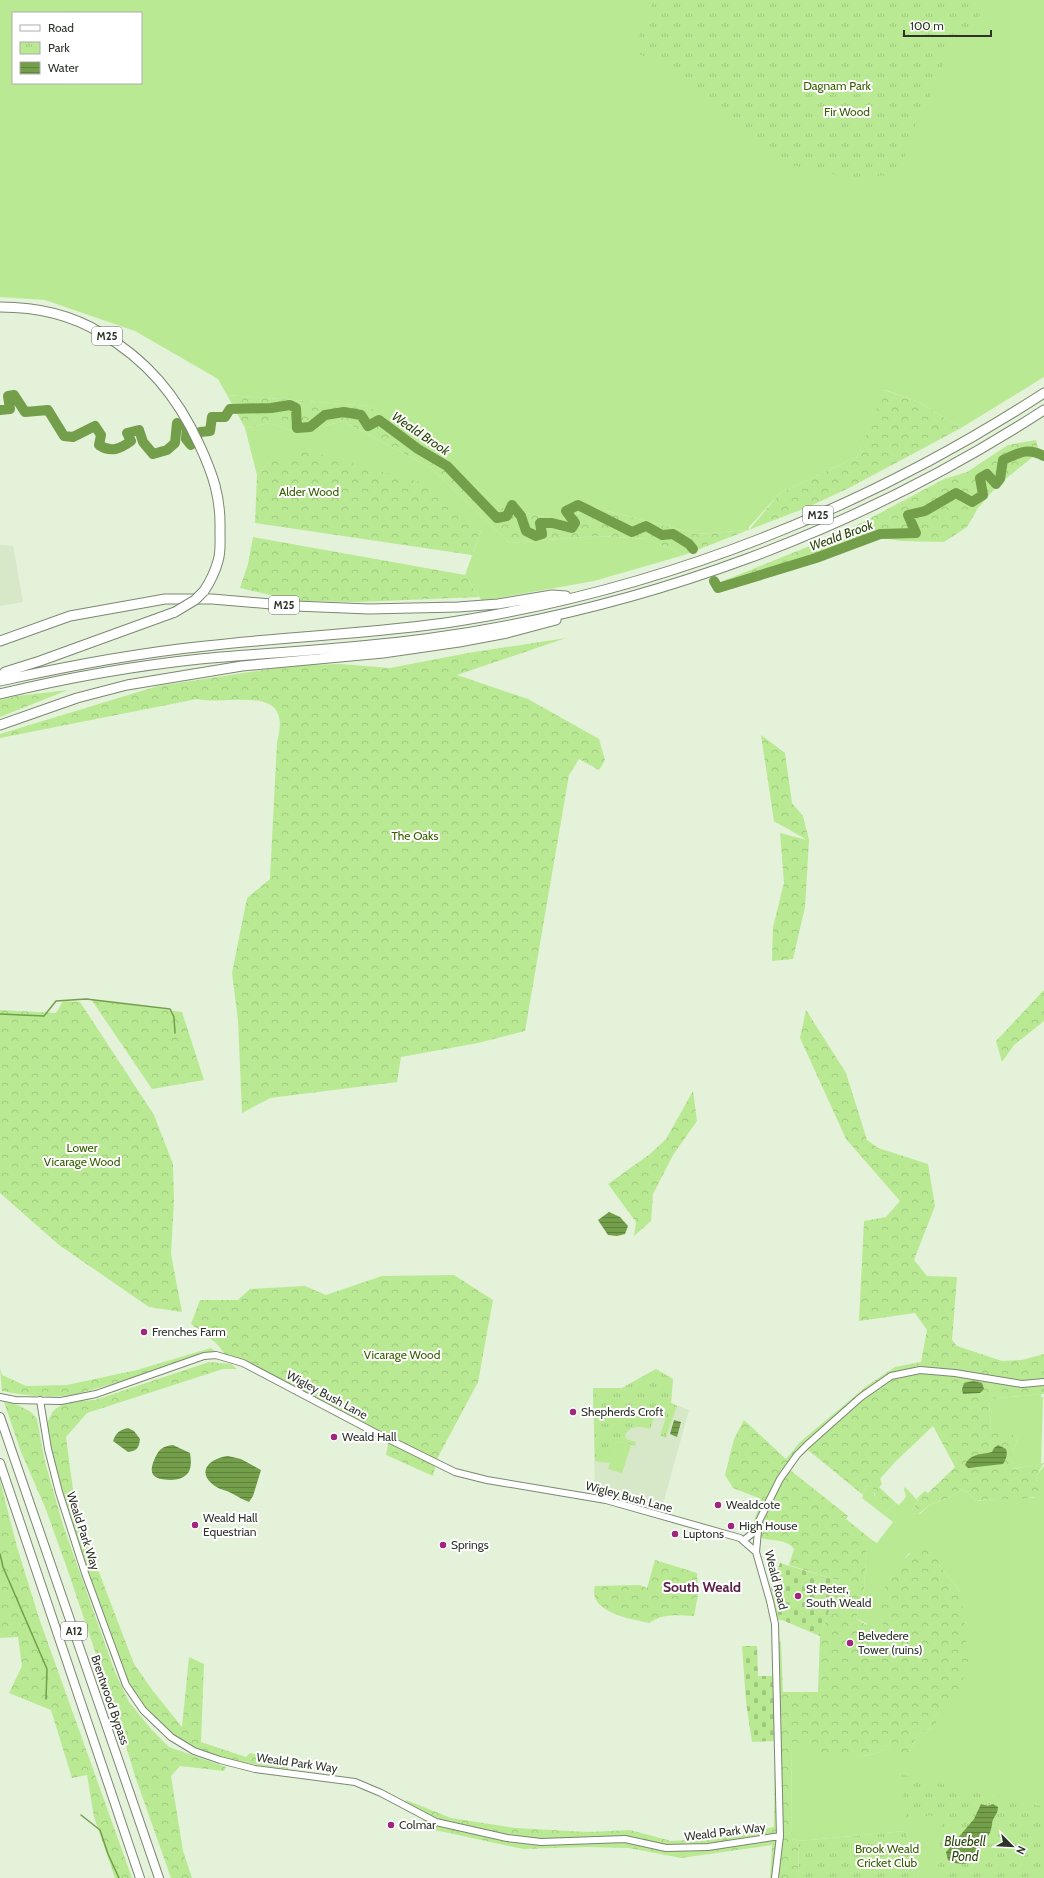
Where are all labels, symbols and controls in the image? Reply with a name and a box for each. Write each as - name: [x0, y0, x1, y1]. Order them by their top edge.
- legend: [12, 12, 142, 84]
- scale bar: [904, 12, 991, 38]
- text: 100 m: [910, 18, 944, 33]
- text: Road: [48, 20, 74, 35]
- text: Park: [48, 40, 70, 55]
- text: Water: [48, 60, 79, 75]
- park label: Dagnam Park: [803, 78, 871, 93]
- park label: Fir Wood: [824, 104, 870, 119]
- road number: M25: [92, 327, 122, 345]
- water label: Weald Brook: [389, 408, 453, 458]
- park label: Alder Wood: [279, 484, 339, 499]
- road number: M25: [803, 506, 833, 524]
- water label: Weald Brook: [807, 516, 875, 554]
- road number: M25: [269, 596, 299, 614]
- park label: The Oaks: [392, 828, 438, 843]
- park label: Lower Vicarage Wood: [44, 1140, 120, 1169]
- place label: Frenches Farm: [152, 1324, 226, 1339]
- marker: Frenches Farm: [139, 1327, 149, 1337]
- park label: Vicarage Wood: [364, 1347, 440, 1362]
- street label: Wigley Bush Lane: [284, 1367, 370, 1422]
- place label: Shepherds Croft: [581, 1404, 663, 1419]
- marker: Shepherds Croft: [568, 1407, 578, 1417]
- place label: Weald Hall: [342, 1429, 397, 1444]
- marker: Weald Hall: [329, 1432, 339, 1442]
- street label: Wigley Bush Lane: [584, 1478, 674, 1515]
- street label: Weald Park Way: [64, 1490, 103, 1572]
- place label: Wealdcote: [726, 1497, 780, 1512]
- marker: Wealdcote: [713, 1500, 723, 1510]
- place label: Weald Hall Equestrian: [203, 1510, 258, 1539]
- place label: High House: [739, 1518, 797, 1533]
- marker: Weald Hall Equestrian: [190, 1520, 200, 1530]
- marker: High House: [726, 1521, 736, 1531]
- place label: Luptons: [683, 1526, 724, 1541]
- marker: Luptons: [670, 1529, 680, 1539]
- place label: Springs: [451, 1537, 489, 1552]
- marker: Springs: [438, 1540, 448, 1550]
- street label: Weald Road: [762, 1548, 791, 1611]
- district label: South Weald: [663, 1578, 741, 1596]
- place label: St Peter, South Weald: [806, 1581, 871, 1610]
- marker: St Peter, South Weald: [793, 1591, 803, 1601]
- road number: A12: [61, 1622, 87, 1640]
- place label: Belvedere Tower (ruins): [858, 1628, 923, 1657]
- marker: Belvedere Tower (ruins): [845, 1638, 855, 1648]
- street label: Brentwood Bypass: [88, 1653, 133, 1747]
- street label: Weald Park Way: [256, 1749, 339, 1776]
- place label: Colmar: [399, 1817, 436, 1832]
- street label: Weald Park Way: [683, 1819, 766, 1844]
- marker: Colmar: [386, 1820, 396, 1830]
- north arrow: [992, 1826, 1032, 1866]
- water label: Bluebell Pond: [944, 1833, 986, 1864]
- park label: Brook Weald Cricket Club: [855, 1841, 919, 1870]
- text: N: [1013, 1844, 1029, 1856]

